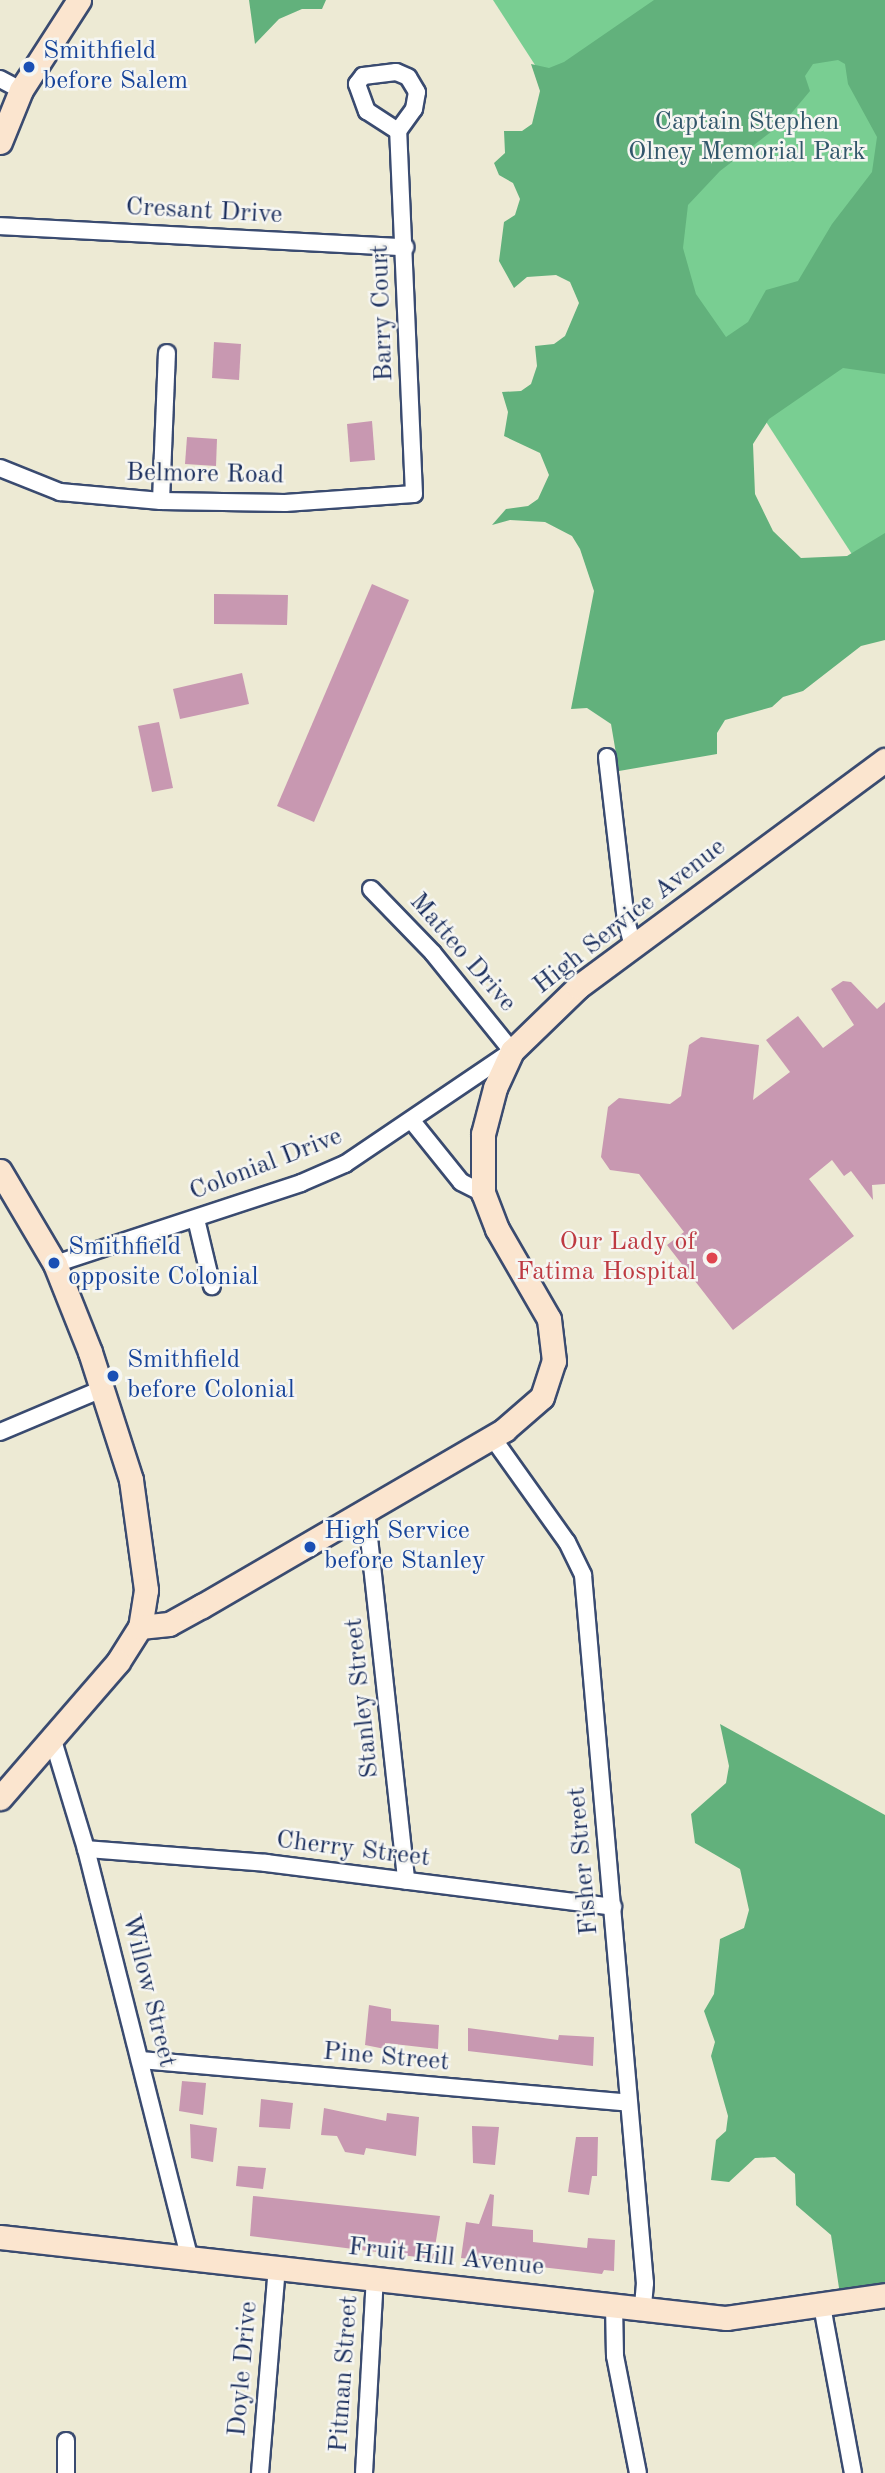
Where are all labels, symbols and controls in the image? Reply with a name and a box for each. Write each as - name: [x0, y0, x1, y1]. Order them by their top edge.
- place label: Smithfield before Salem: [43, 36, 188, 98]
- marker: Smithfield before Salem: [21, 59, 37, 75]
- park label: Captain Stephen Olney Memorial Park: [628, 107, 866, 168]
- street label: Cresant Drive: [125, 192, 283, 232]
- street label: Barry Court: [365, 244, 401, 382]
- street label: Belmore Road: [126, 458, 284, 492]
- street label: High Service Avenue: [528, 832, 732, 1002]
- street label: Matteo Drive: [402, 887, 522, 1019]
- street label: Colonial Drive: [185, 1122, 347, 1208]
- place label: Our Lady of Fatima Hospital: [516, 1227, 696, 1288]
- place label: Smithfield opposite Colonial: [68, 1232, 259, 1294]
- marker: Our Lady of Fatima Hospital: [702, 1248, 722, 1268]
- marker: Smithfield opposite Colonial: [46, 1255, 62, 1271]
- place label: Smithfield before Colonial: [127, 1345, 295, 1406]
- marker: Smithfield before Colonial: [105, 1368, 121, 1384]
- place label: High Service before Stanley: [324, 1516, 486, 1578]
- marker: High Service before Stanley: [302, 1539, 318, 1555]
- street label: Stanley Street: [339, 1616, 387, 1780]
- street label: Fisher Street: [562, 1786, 606, 1936]
- street label: Cherry Street: [274, 1825, 432, 1875]
- street label: Willow Street: [114, 1911, 182, 2071]
- street label: Pine Street: [321, 2037, 451, 2079]
- street label: Fruit Hill Avenue: [346, 2232, 546, 2284]
- street label: Pitman Street: [324, 2294, 366, 2454]
- street label: Doyle Drive: [223, 2300, 265, 2438]

